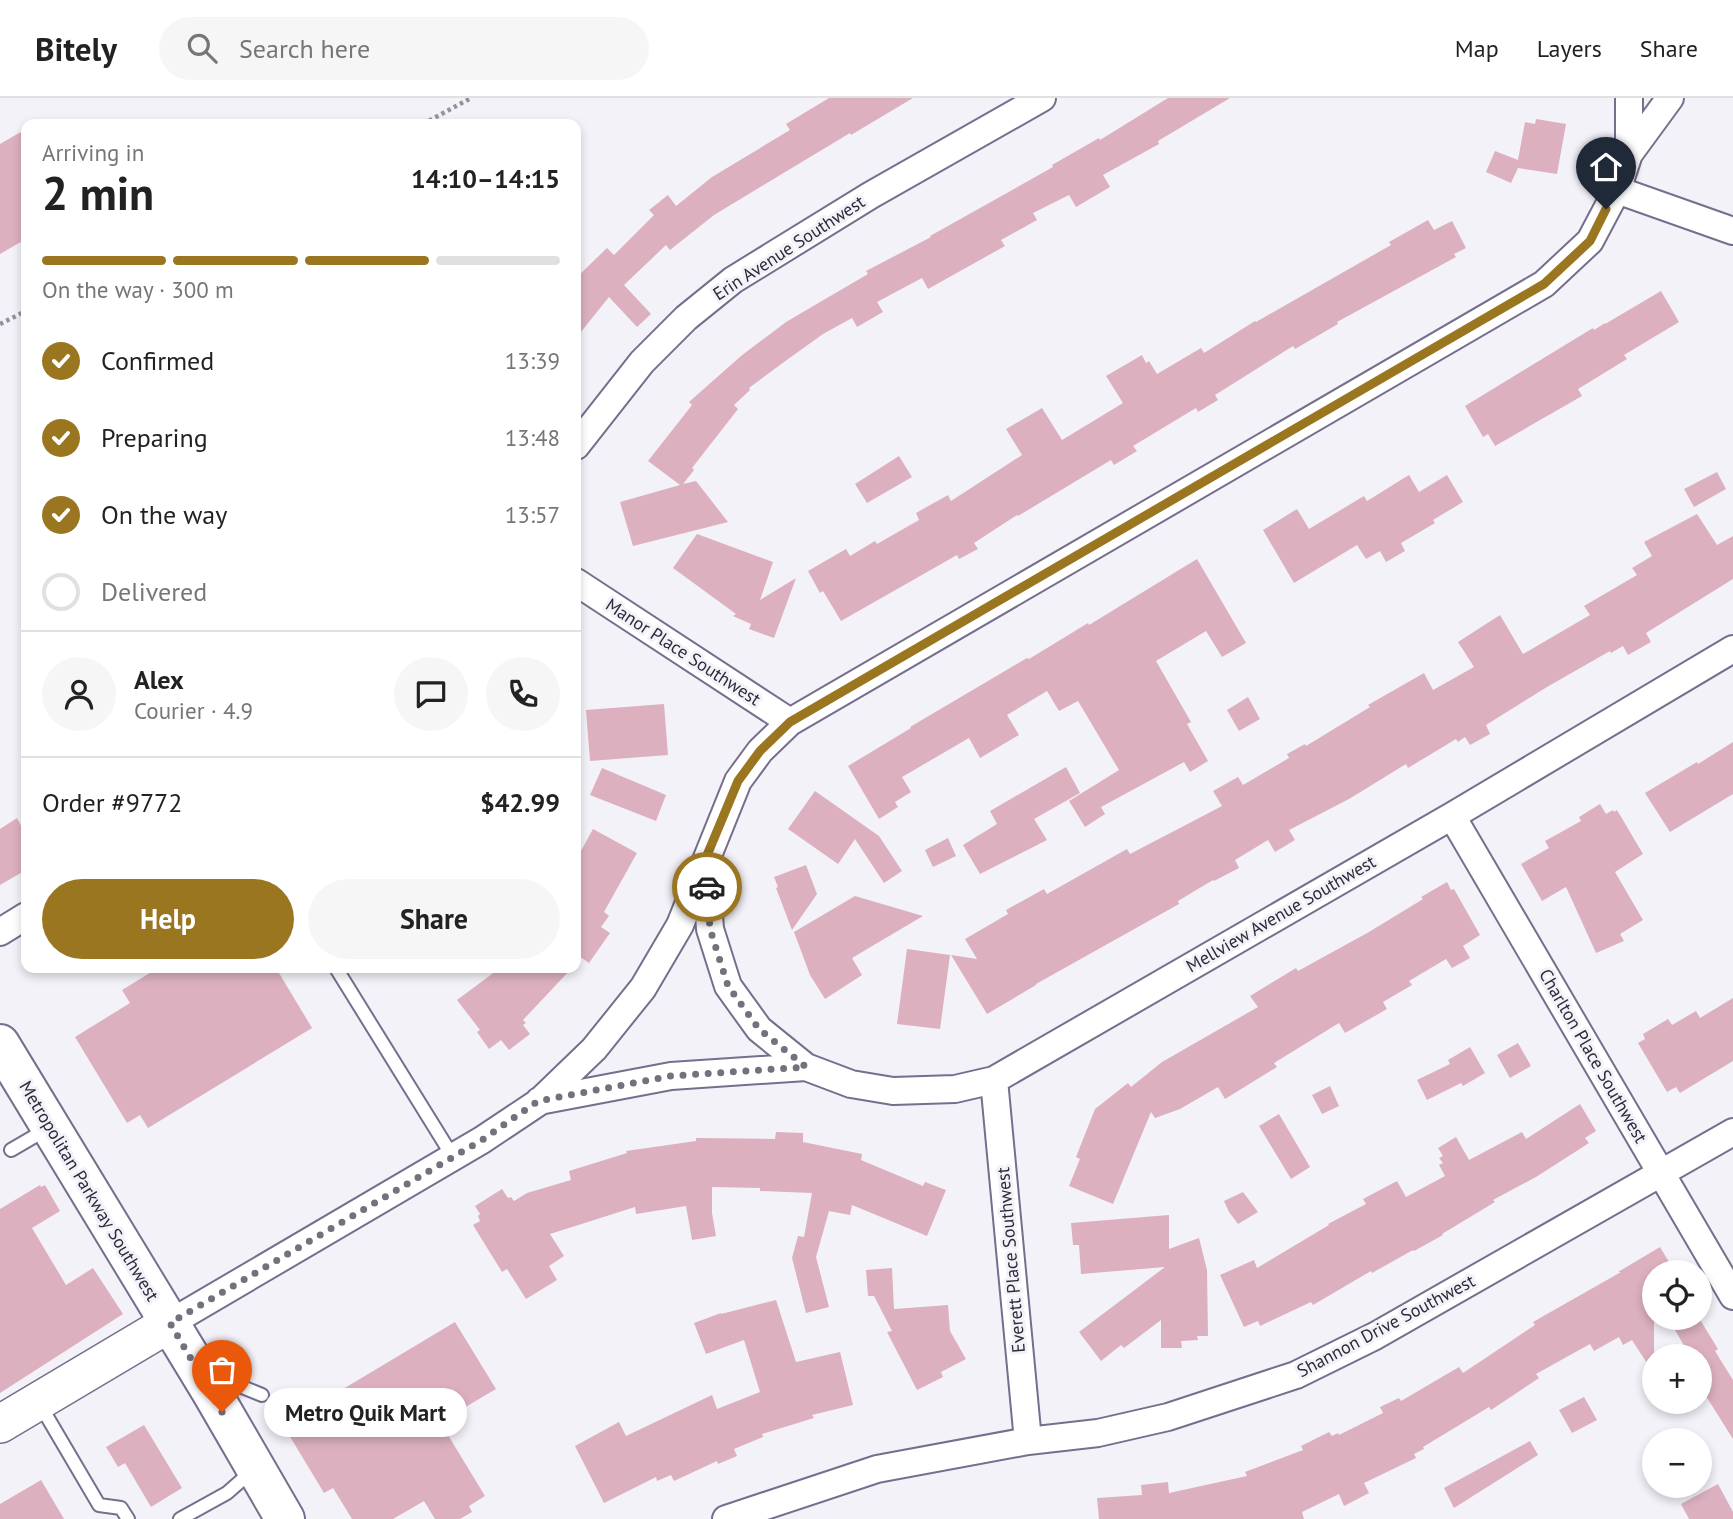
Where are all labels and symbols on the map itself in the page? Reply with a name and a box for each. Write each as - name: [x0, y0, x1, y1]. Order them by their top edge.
- pin: [1576, 137, 1636, 209]
- street label: Erin Avenue Southwest: [708, 190, 869, 305]
- street label: Manor Place Southwest: [601, 593, 765, 710]
- street label: Mellview Avenue Southwest: [1182, 850, 1380, 977]
- courier: [672, 852, 742, 922]
- street label: Charlton Place Southwest: [1534, 965, 1653, 1147]
- street label: Metropolitan Parkway Southwest: [14, 1076, 164, 1305]
- street label: Everett Place Southwest: [991, 1166, 1030, 1354]
- street label: Shannon Drive Southwest: [1293, 1269, 1479, 1382]
- pin: [192, 1340, 252, 1412]
- callout: Metro Quik Mart: [264, 1388, 467, 1436]

